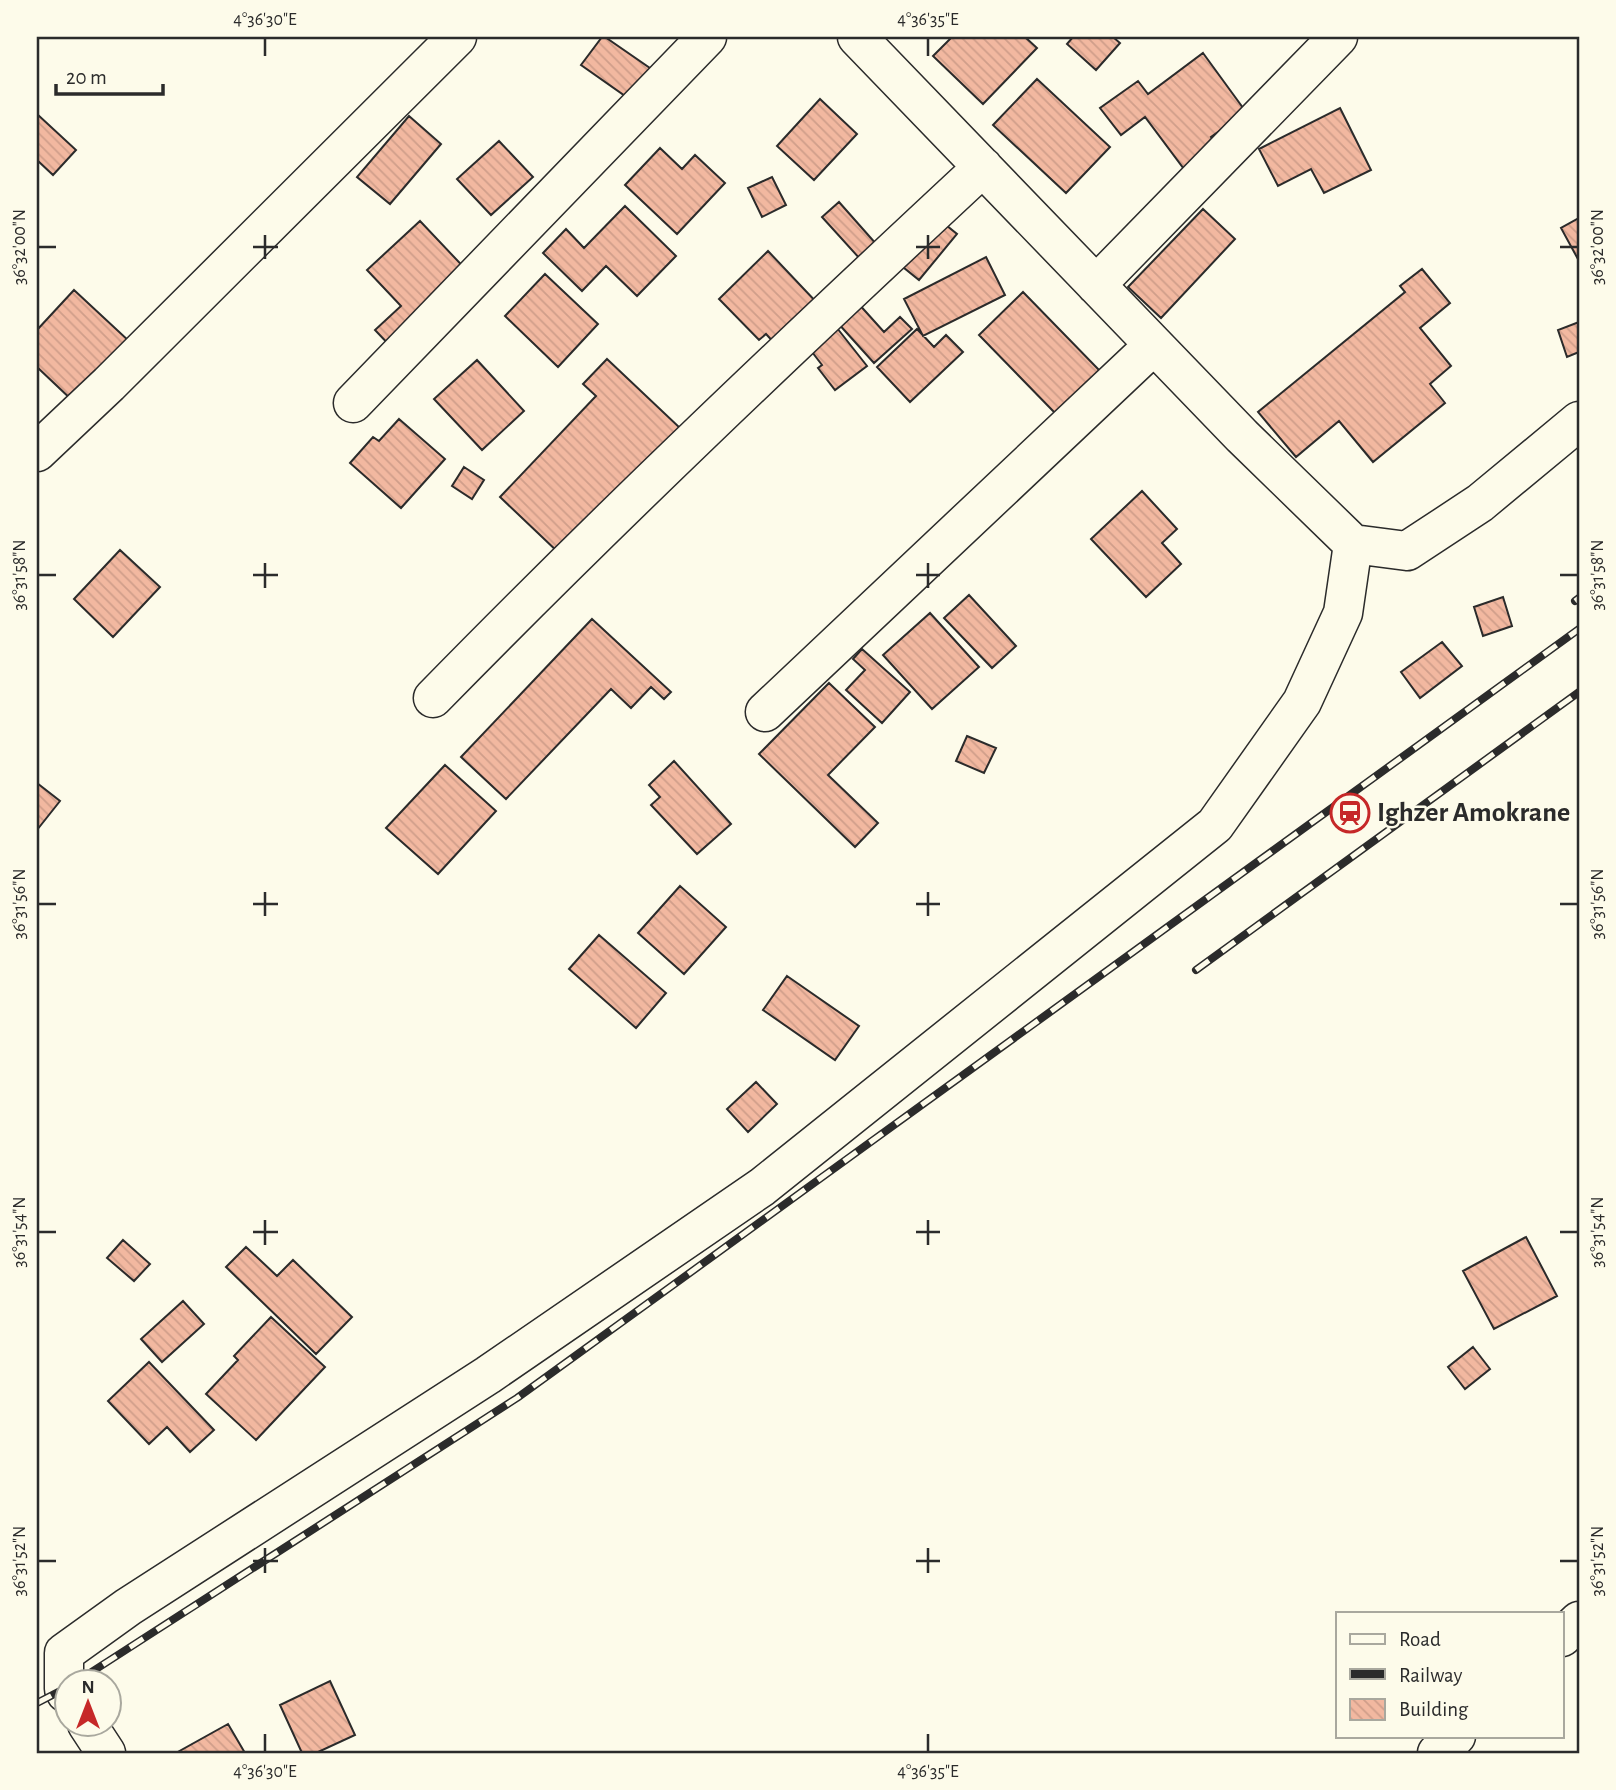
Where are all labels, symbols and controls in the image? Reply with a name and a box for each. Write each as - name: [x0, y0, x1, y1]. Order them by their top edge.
- text: 4°36'30"E: [233, 11, 297, 29]
- text: 4°36'35"E: [897, 11, 959, 29]
- scale bar: [56, 52, 163, 96]
- text: 20 m: [66, 67, 107, 88]
- text: 36°32'00"N: [11, 209, 29, 285]
- text: 36°32'00"N: [1589, 209, 1607, 285]
- text: 36°31'58"N: [11, 539, 29, 611]
- text: 36°31'58"N: [1589, 539, 1607, 611]
- station icon: Ighzer Amokrane: [1329, 792, 1371, 834]
- place label: Ighzer Amokrane: [1377, 799, 1570, 827]
- text: 36°31'56"N: [11, 868, 29, 940]
- text: 36°31'56"N: [1589, 868, 1607, 940]
- text: 36°31'54"N: [11, 1196, 29, 1268]
- text: 36°31'54"N: [1589, 1196, 1607, 1268]
- text: 36°31'52"N: [11, 1526, 29, 1596]
- text: 36°31'52"N: [1589, 1526, 1607, 1596]
- legend: [1336, 1612, 1564, 1738]
- text: Road: [1399, 1629, 1441, 1650]
- text: Railway: [1399, 1665, 1462, 1686]
- north arrow: [52, 1668, 122, 1738]
- text: N: [81, 1678, 95, 1697]
- text: Building: [1399, 1699, 1469, 1720]
- text: 4°36'30"E: [233, 1763, 297, 1781]
- text: 4°36'35"E: [897, 1763, 959, 1781]

